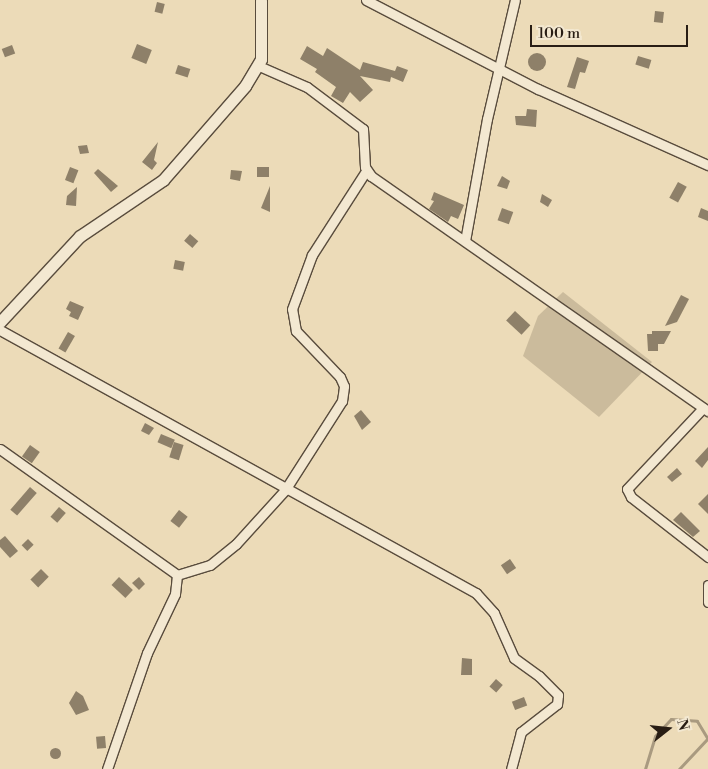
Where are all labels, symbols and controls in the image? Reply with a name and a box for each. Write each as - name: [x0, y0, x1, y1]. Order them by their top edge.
- scale bar: [533, 15, 690, 47]
- text: 100 m: [538, 24, 580, 43]
- north arrow: [643, 704, 693, 754]
- text: N: [672, 717, 693, 733]

